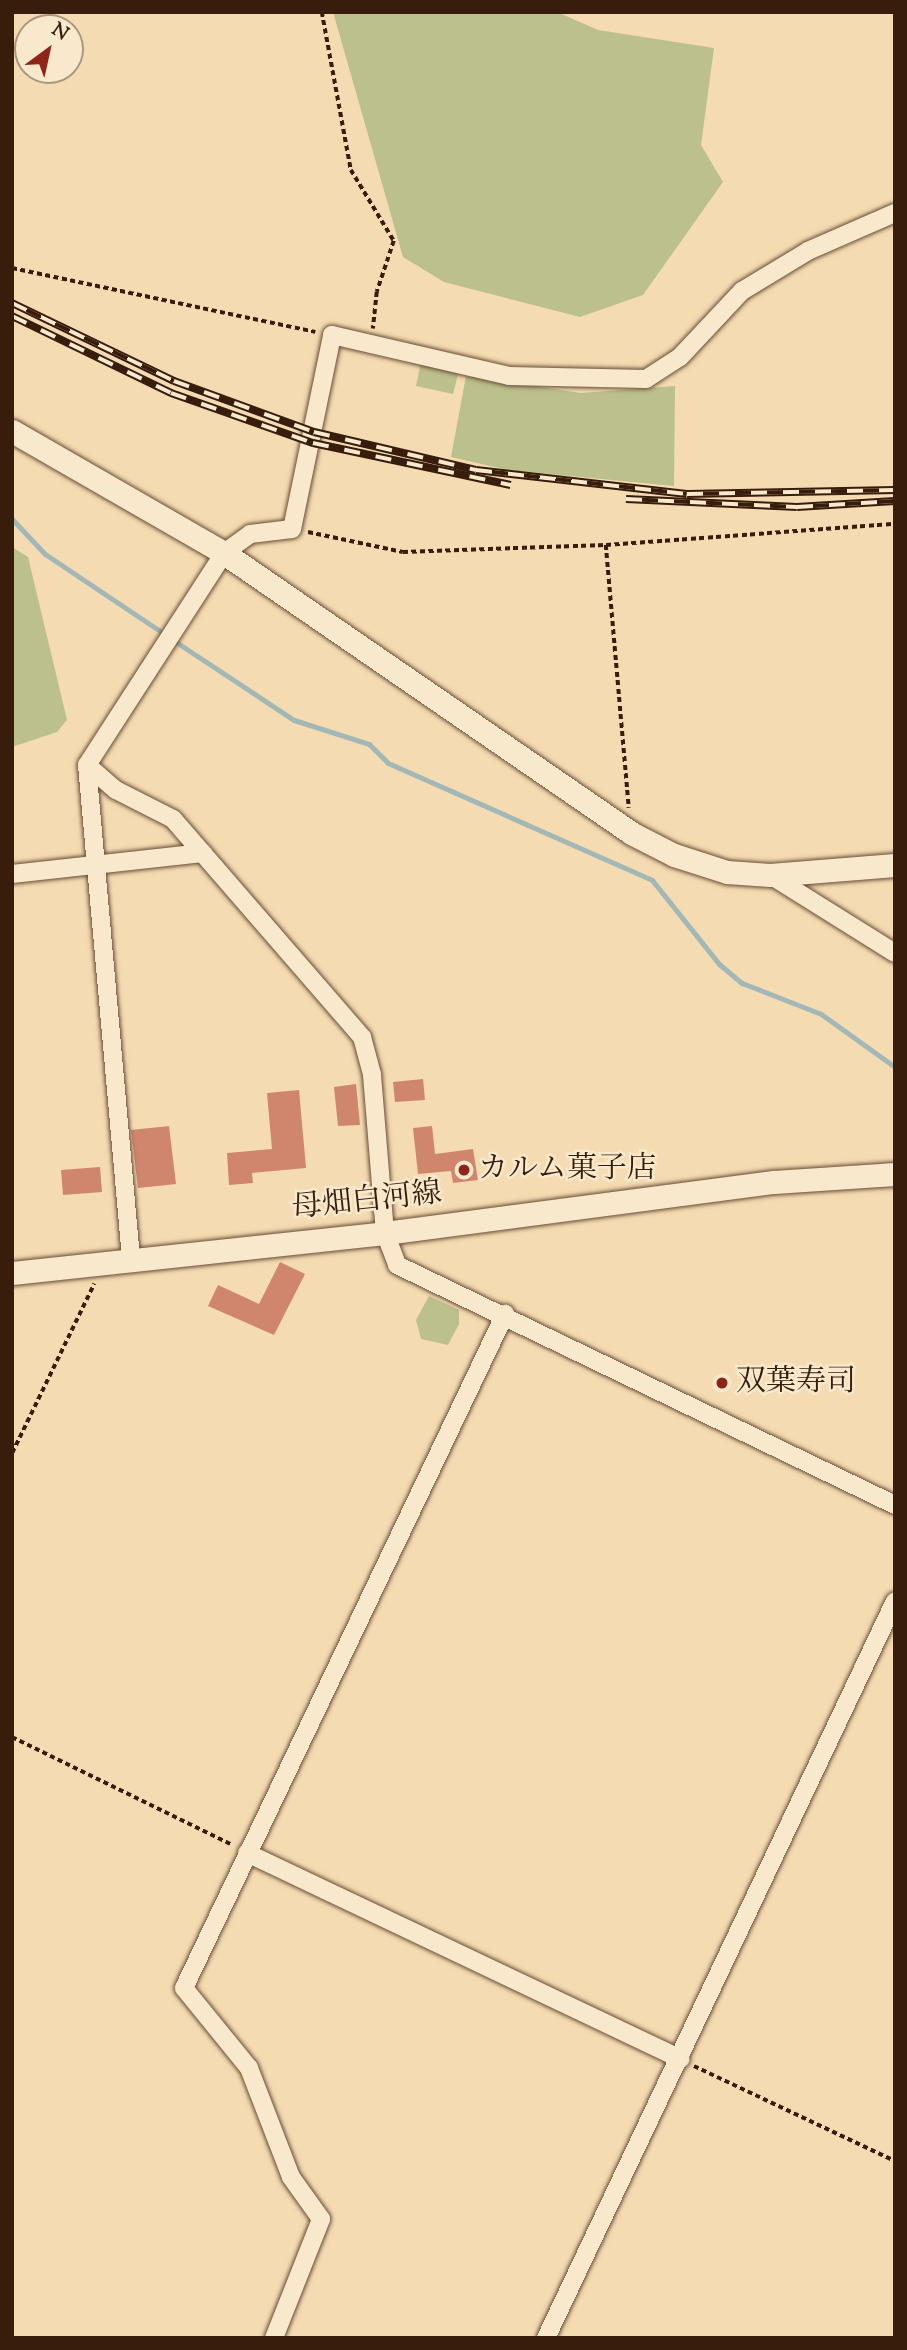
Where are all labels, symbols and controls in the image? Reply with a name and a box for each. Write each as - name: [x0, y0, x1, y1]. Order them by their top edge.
- north arrow: [14, 14, 84, 84]
- text: N: [46, 17, 73, 48]
- place label: カルム菓子店: [478, 1152, 658, 1188]
- marker: カルム菓子店: [456, 1162, 472, 1178]
- street label: 母畑白河線: [291, 1176, 443, 1228]
- place label: 双葉寿司: [736, 1365, 856, 1401]
- marker: 双葉寿司: [714, 1375, 730, 1391]

